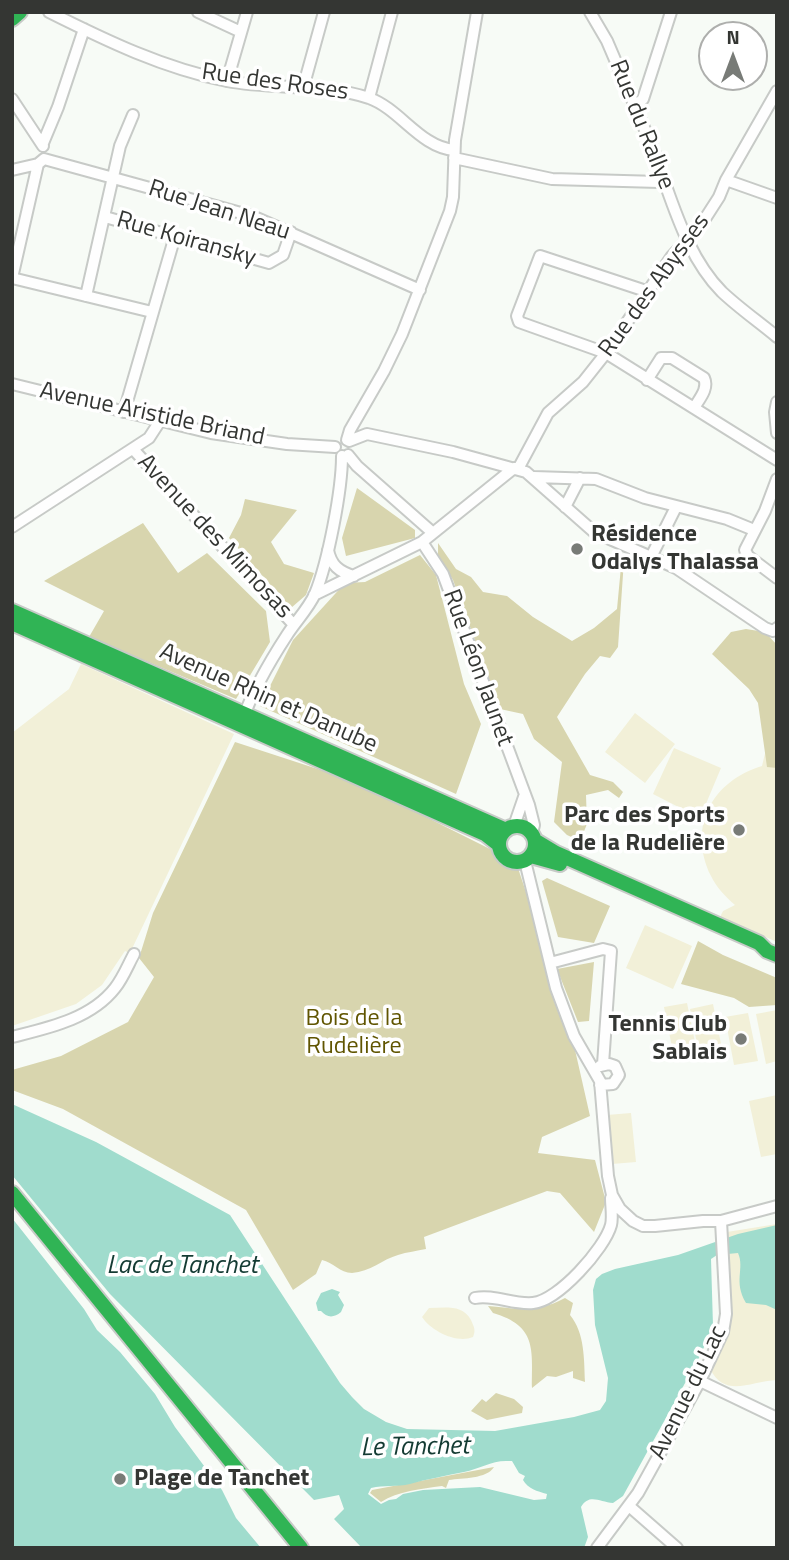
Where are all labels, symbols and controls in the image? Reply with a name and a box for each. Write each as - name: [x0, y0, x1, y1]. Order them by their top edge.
- north arrow: [698, 21, 768, 91]
- text: N: [726, 22, 740, 51]
- street label: Rue du Rallye: [602, 56, 680, 194]
- street label: Rue des Roses: [200, 58, 350, 108]
- street label: Rue Jean Neau: [145, 175, 293, 247]
- street label: Rue Koiransky: [113, 206, 259, 274]
- street label: Rue des Abysses: [593, 209, 717, 363]
- street label: Avenue Aristide Briand: [37, 377, 267, 453]
- street label: Avenue des Mimosas: [130, 449, 298, 625]
- place label: Résidence Odalys Thalassa: [591, 521, 759, 577]
- marker: Résidence Odalys Thalassa: [569, 541, 585, 557]
- street label: Rue Léon Jaunet: [435, 586, 519, 750]
- street label: Avenue Rhin et Danube: [155, 638, 381, 760]
- place label: Parc des Sports de la Rudelière: [564, 802, 725, 858]
- marker: Parc des Sports de la Rudelière: [731, 822, 747, 838]
- park label: Bois de la Rudelière: [306, 1005, 402, 1061]
- place label: Tennis Club Sablais: [609, 1011, 727, 1067]
- marker: Tennis Club Sablais: [733, 1031, 749, 1047]
- water label: Lac de Tanchet: [107, 1251, 257, 1283]
- street label: Avenue du Lac: [644, 1321, 734, 1465]
- water label: Le Tanchet: [360, 1431, 470, 1465]
- place label: Plage de Tanchet: [134, 1465, 309, 1493]
- marker: Plage de Tanchet: [112, 1471, 128, 1487]

